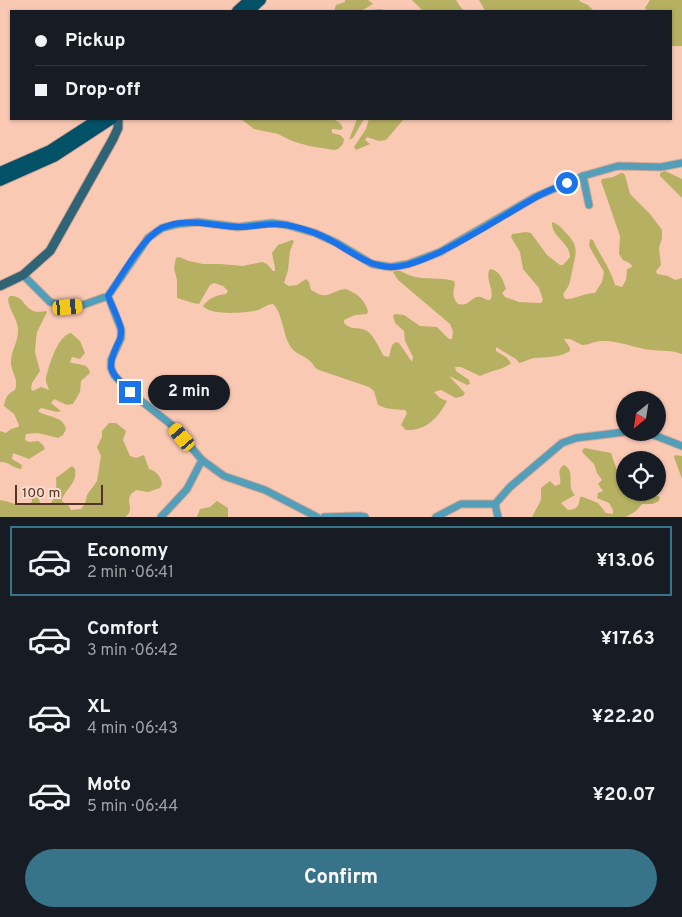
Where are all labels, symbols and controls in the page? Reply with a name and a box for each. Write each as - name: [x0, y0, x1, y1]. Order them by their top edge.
- text: Pickup: [65, 29, 125, 53]
- text: Drop-off: [65, 78, 140, 102]
- route start: [556, 172, 578, 194]
- car: [52, 298, 83, 316]
- callout: 2 min: [148, 374, 230, 410]
- route end: [119, 381, 141, 403]
- text: 2 min: [168, 382, 210, 402]
- north arrow: [616, 391, 666, 441]
- map controls: [616, 391, 666, 501]
- car: [166, 421, 197, 453]
- button: locate: [616, 451, 666, 501]
- scale bar: [15, 482, 102, 505]
- text: 100 m: [22, 485, 60, 502]
- icon: car: [27, 539, 72, 584]
- text: Economy: [87, 539, 168, 563]
- text: ¥13.06: [596, 549, 655, 573]
- text: 2 min · 06:41: [87, 563, 174, 583]
- icon: car: [27, 617, 72, 662]
- text: Comfort: [87, 617, 159, 641]
- text: ¥17.63: [600, 627, 655, 651]
- text: 3 min · 06:42: [87, 641, 178, 661]
- icon: car: [27, 695, 72, 740]
- text: XL: [87, 695, 110, 719]
- text: ¥22.20: [592, 705, 655, 729]
- text: 4 min · 06:43: [87, 719, 178, 739]
- icon: car: [27, 773, 72, 818]
- text: Moto: [87, 773, 131, 797]
- text: ¥20.07: [592, 783, 655, 807]
- text: 5 min · 06:44: [87, 797, 178, 817]
- button: Confirm: [25, 849, 657, 907]

